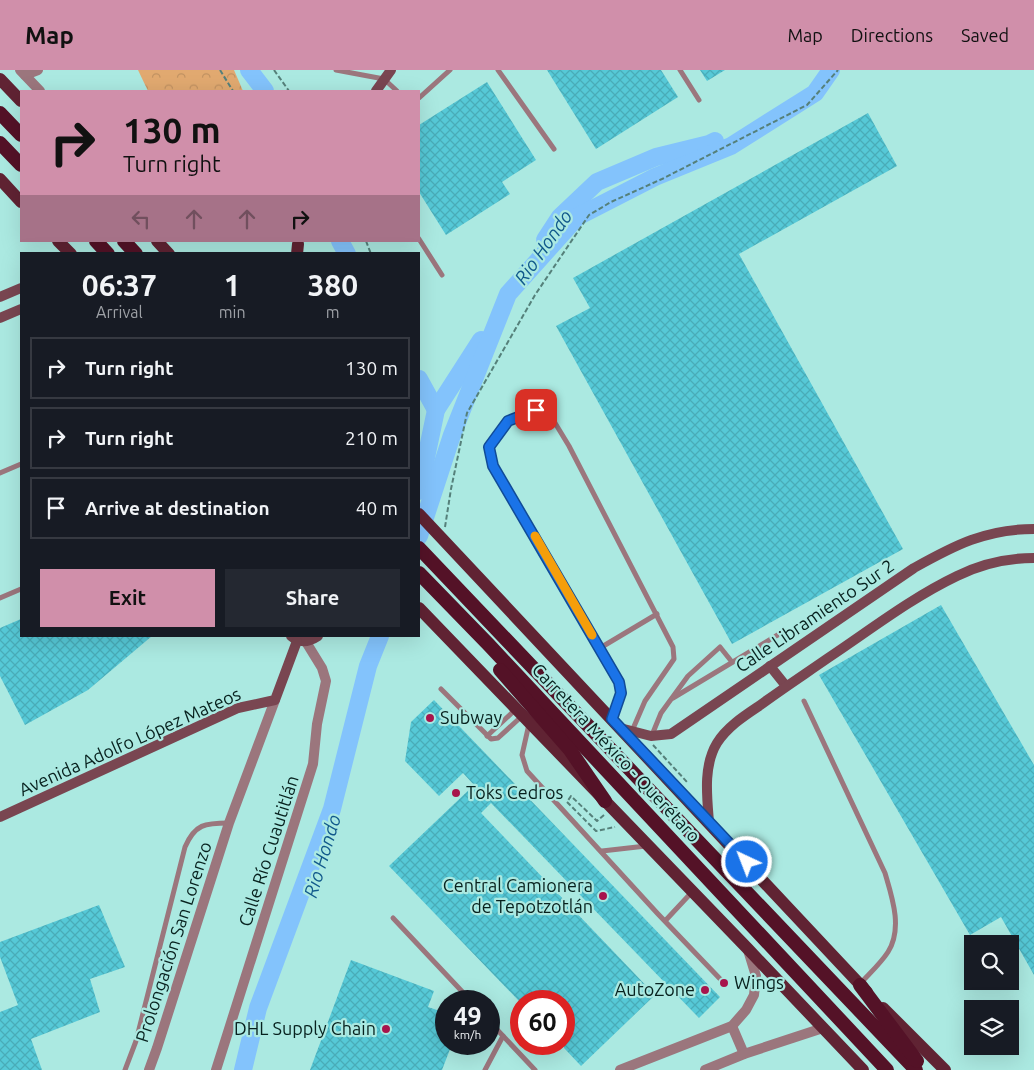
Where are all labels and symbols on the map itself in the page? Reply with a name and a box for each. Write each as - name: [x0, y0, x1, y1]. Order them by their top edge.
- water label: Rio Hondo: [509, 206, 577, 288]
- pin: [515, 389, 557, 431]
- street label: Calle Libramiento Sur 2: [732, 555, 897, 676]
- street label: Carretera México - Querétaro: [528, 659, 705, 846]
- street label: Avenida Adolfo López Mateos: [16, 683, 244, 799]
- place label: Subway: [440, 707, 502, 727]
- marker: Subway: [424, 712, 436, 724]
- street label: Calle Río Cuautitlán: [234, 773, 302, 929]
- place label: Toks Cedros: [466, 782, 564, 802]
- marker: Toks Cedros: [450, 787, 462, 799]
- water label: Rio Hondo: [299, 812, 345, 900]
- position arrow: [720, 835, 772, 887]
- street label: Prolongación San Lorenzo: [131, 839, 215, 1044]
- place label: Central Camionera de Tepotzotlán: [443, 875, 593, 916]
- marker: Central Camionera de Tepotzotlán: [597, 890, 609, 902]
- place label: Wings: [734, 972, 784, 992]
- marker: Wings: [718, 977, 730, 989]
- place label: AutoZone: [615, 979, 695, 999]
- marker: AutoZone: [699, 984, 711, 996]
- speed limit sign: 60: [510, 990, 575, 1055]
- place label: DHL Supply Chain: [234, 1018, 376, 1038]
- marker: DHL Supply Chain: [380, 1023, 392, 1035]

